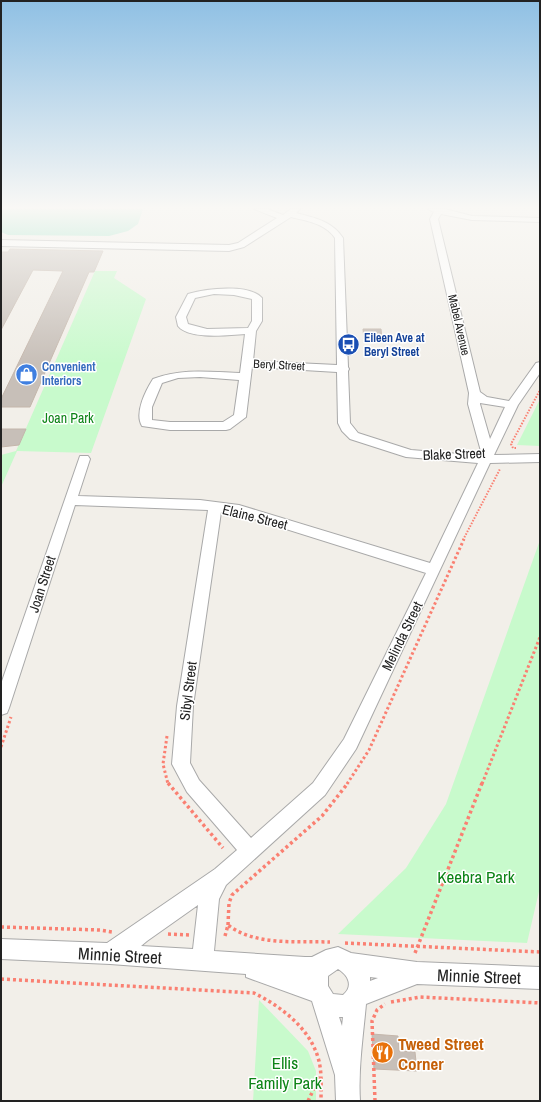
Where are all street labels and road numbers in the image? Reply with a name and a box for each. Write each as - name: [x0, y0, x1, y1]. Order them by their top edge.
- street label: Mabel Avenue: [444, 293, 474, 357]
- street label: Beryl Street: [253, 356, 305, 374]
- street label: Blake Street: [422, 444, 486, 464]
- street label: Elaine Street: [221, 500, 289, 534]
- street label: Joan Street: [24, 553, 60, 615]
- street label: Melinda Street: [378, 598, 426, 674]
- street label: Sibyl Street: [175, 660, 201, 722]
- street label: Minnie Street: [78, 941, 163, 969]
- street label: Minnie Street: [437, 963, 521, 989]

